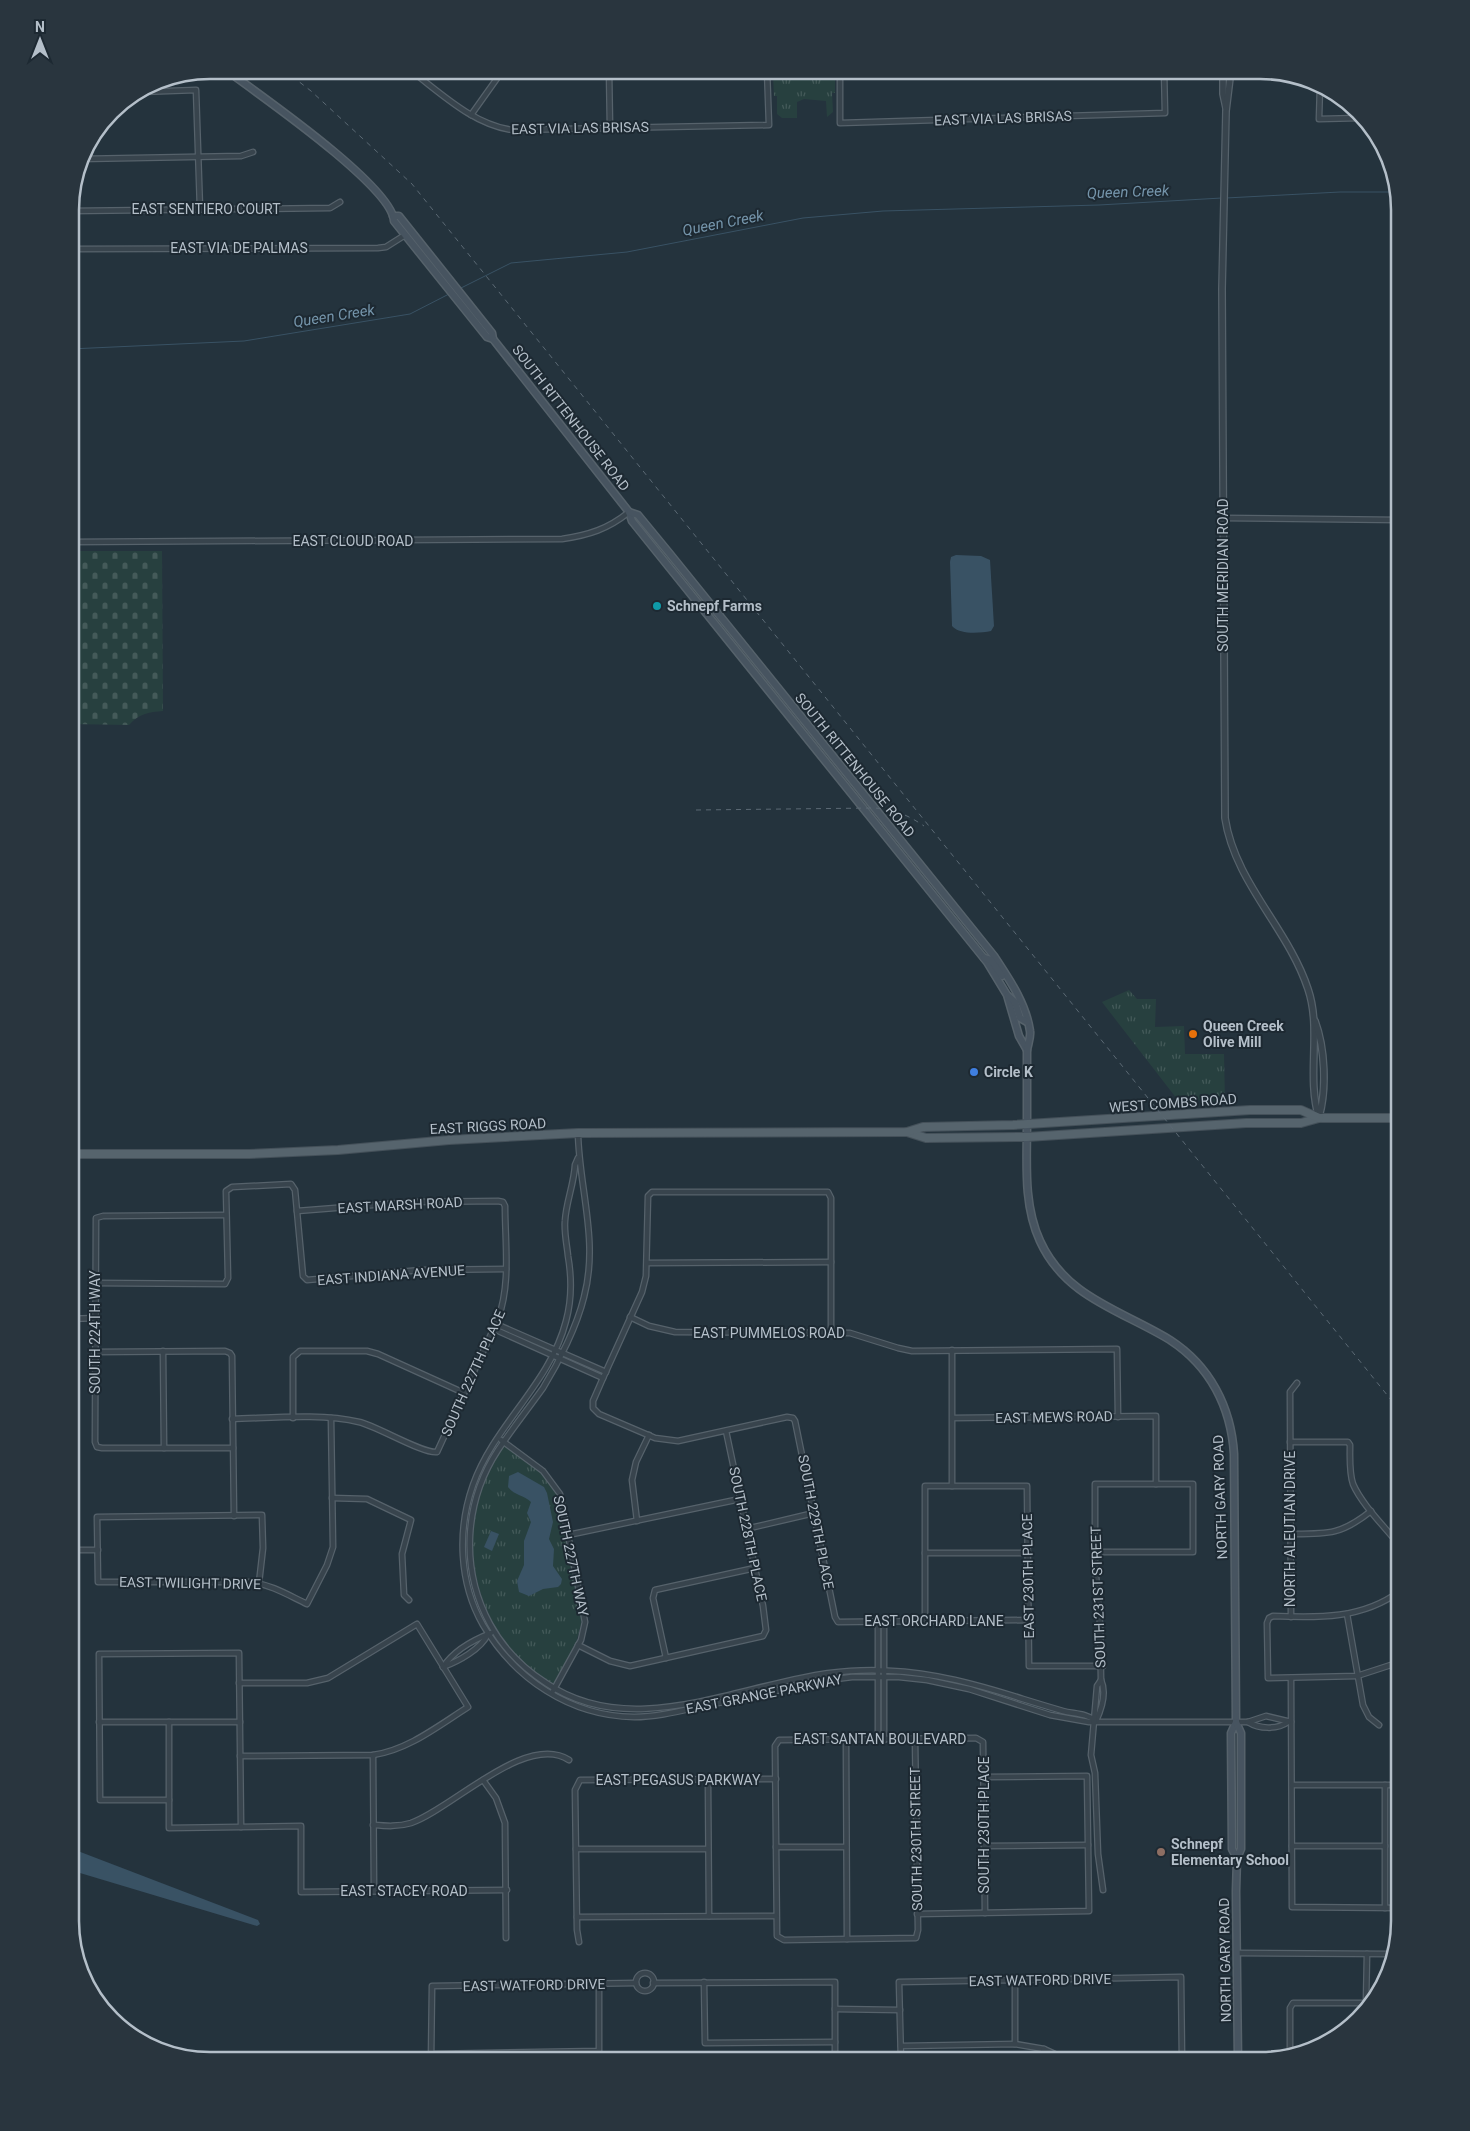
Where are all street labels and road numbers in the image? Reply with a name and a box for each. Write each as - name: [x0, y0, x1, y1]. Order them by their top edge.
- street label: EAST VIA LAS BRISAS: [934, 108, 1072, 128]
- street label: EAST VIA LAS BRISAS: [511, 119, 649, 137]
- street label: EAST SENTIERO COURT: [131, 201, 281, 217]
- street label: EAST VIA DE PALMAS: [170, 240, 308, 256]
- street label: SOUTH RITTENHOUSE ROAD: [509, 342, 633, 494]
- street label: SOUTH MERIDIAN ROAD: [1215, 498, 1231, 652]
- street label: EAST CLOUD ROAD: [293, 533, 413, 549]
- street label: SOUTH RITTENHOUSE ROAD: [792, 690, 918, 840]
- street label: WEST COMBS ROAD: [1109, 1091, 1237, 1115]
- street label: EAST RIGGS ROAD: [429, 1115, 547, 1137]
- street label: EAST MARSH ROAD: [337, 1194, 463, 1216]
- street label: EAST INDIANA AVENUE: [317, 1262, 465, 1288]
- street label: SOUTH 224TH WAY: [87, 1270, 103, 1394]
- street label: SOUTH 227TH PLACE: [438, 1307, 508, 1439]
- street label: EAST PUMMELOS ROAD: [693, 1325, 845, 1341]
- street label: EAST MEWS ROAD: [995, 1408, 1113, 1426]
- street label: NORTH GARY ROAD: [1210, 1434, 1230, 1560]
- street label: NORTH ALEUTIAN DRIVE: [1282, 1451, 1298, 1607]
- street label: SOUTH 229TH PLACE: [795, 1453, 837, 1591]
- street label: SOUTH 228TH PLACE: [726, 1465, 770, 1603]
- street label: SOUTH 227TH WAY: [550, 1494, 592, 1619]
- street label: EAST 230TH PLACE: [1019, 1513, 1037, 1639]
- street label: SOUTH 231ST STREET: [1088, 1525, 1108, 1668]
- street label: EAST TWILIGHT DRIVE: [119, 1574, 261, 1592]
- street label: EAST ORCHARD LANE: [864, 1613, 1004, 1629]
- street label: EAST GRANGE PARKWAY: [685, 1671, 844, 1717]
- street label: EAST SANTAN BOULEVARD: [794, 1731, 966, 1747]
- street label: SOUTH 230TH PLACE: [976, 1757, 992, 1893]
- street label: SOUTH 230TH STREET: [907, 1766, 925, 1911]
- street label: EAST PEGASUS PARKWAY: [595, 1772, 761, 1788]
- street label: EAST STACEY ROAD: [340, 1883, 468, 1899]
- street label: NORTH GARY ROAD: [1216, 1897, 1234, 2023]
- street label: EAST WATFORD DRIVE: [968, 1971, 1112, 1989]
- street label: EAST WATFORD DRIVE: [462, 1976, 606, 1994]

